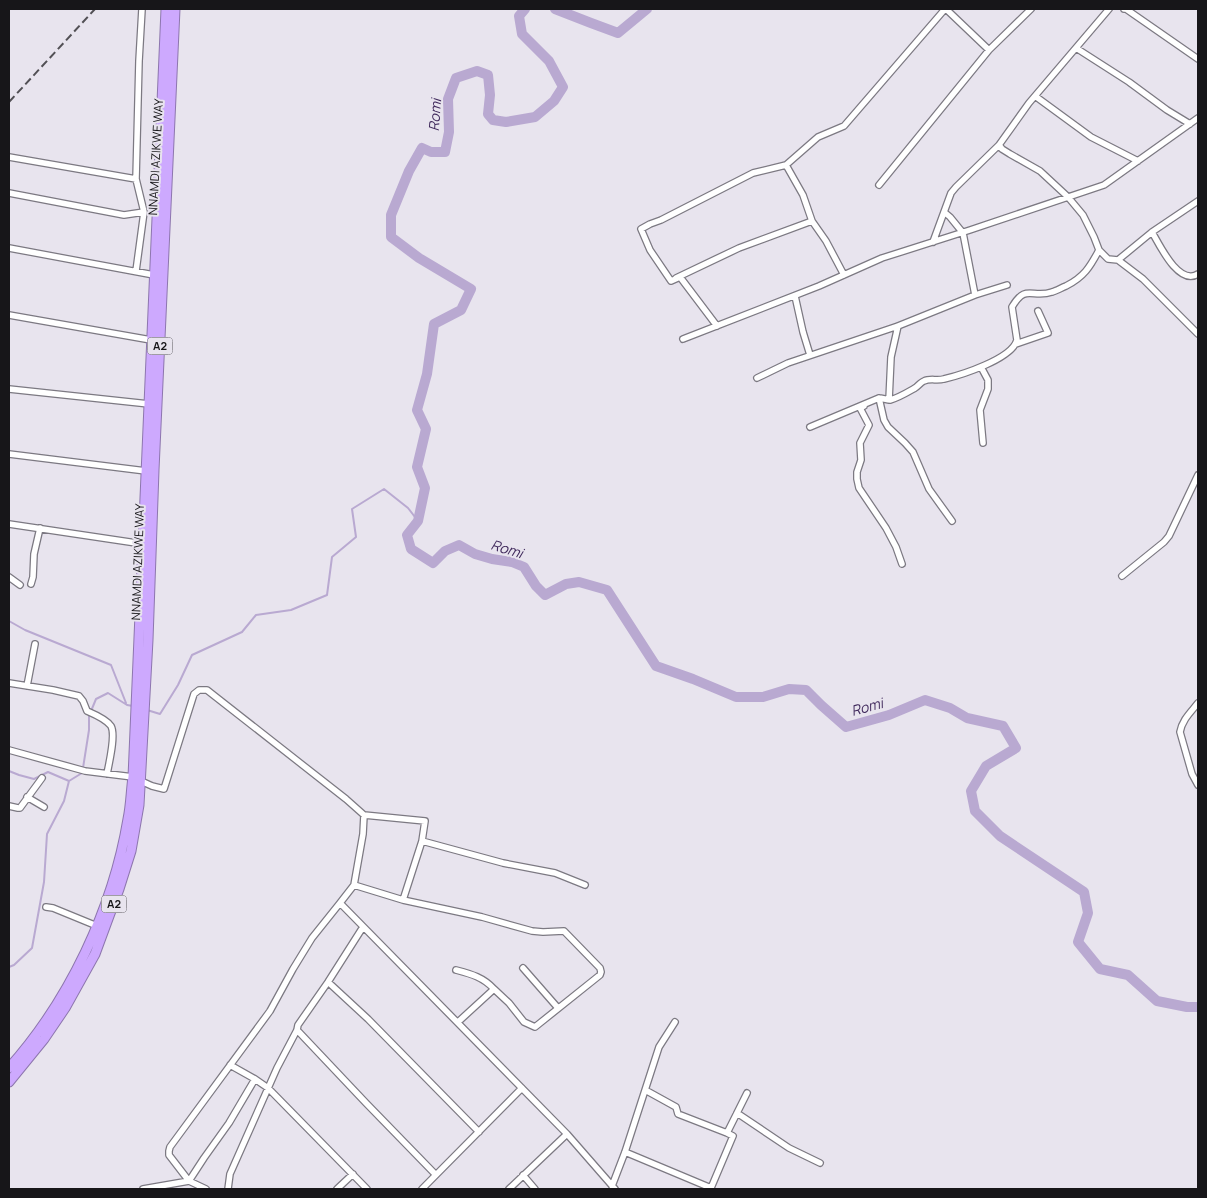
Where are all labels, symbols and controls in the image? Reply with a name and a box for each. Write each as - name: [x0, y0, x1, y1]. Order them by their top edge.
- water label: Romi: [424, 96, 445, 132]
- street label: NNAMDI AZIKWE WAY: [144, 98, 167, 216]
- road number: A2: [148, 338, 172, 354]
- street label: NNAMDI AZIKWE WAY: [127, 503, 148, 621]
- water label: Romi: [489, 535, 527, 563]
- water label: Romi: [849, 693, 887, 720]
- road number: A2: [102, 896, 126, 912]

